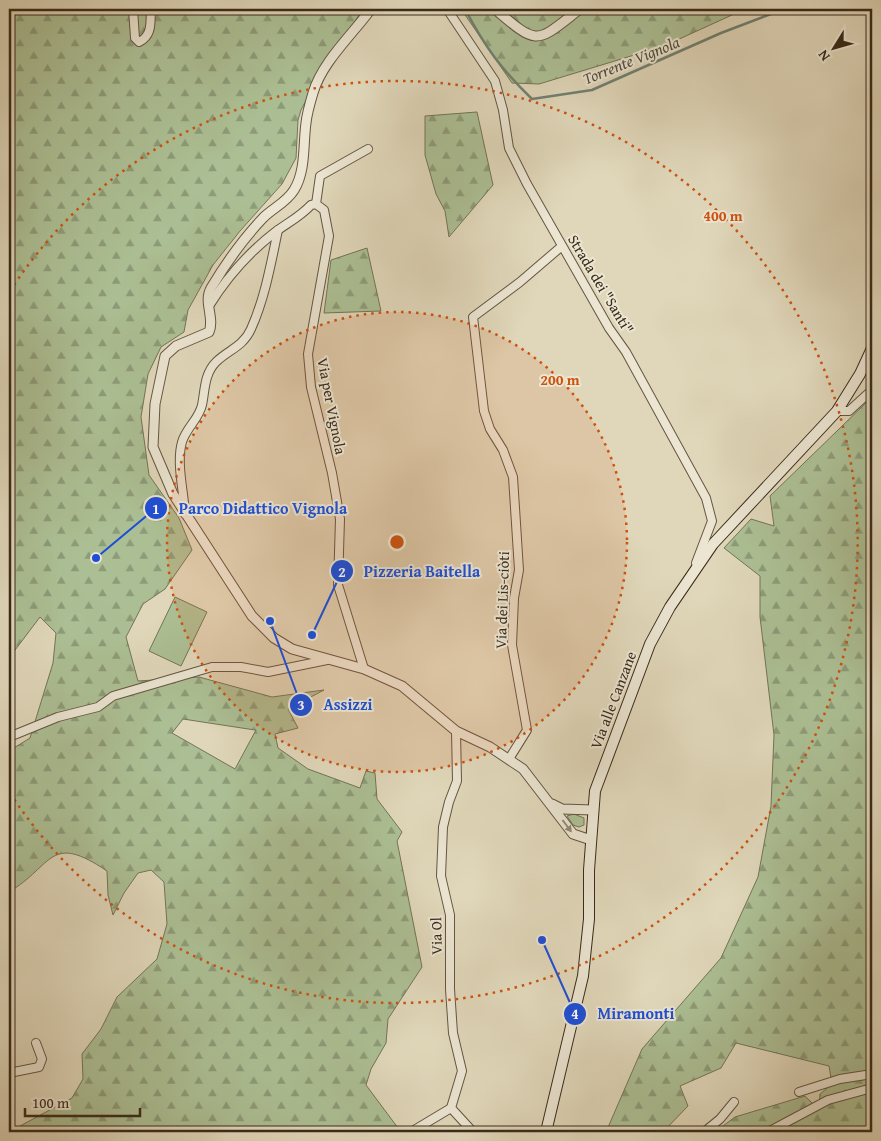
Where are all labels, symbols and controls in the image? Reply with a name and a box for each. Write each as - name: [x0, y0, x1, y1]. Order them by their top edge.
- north arrow: [808, 22, 858, 72]
- water label: Torrente Vignola: [579, 29, 684, 90]
- text: N: [812, 46, 834, 66]
- text: 400 m: [703, 205, 743, 226]
- street label: Strada dei "Santi": [563, 230, 639, 338]
- street label: Via per Vignola: [312, 356, 352, 456]
- text: 200 m: [540, 369, 580, 390]
- callout: Parco Didattico Vignola: [144, 493, 357, 524]
- text: Parco Didattico Vignola: [179, 496, 348, 520]
- text: 1: [152, 498, 160, 519]
- centre of rings: [388, 533, 406, 551]
- street label: Via dei Lis-ciòti: [490, 551, 514, 649]
- callout: Pizzeria Baitella: [329, 556, 491, 587]
- text: Pizzeria Baitella: [364, 559, 481, 583]
- text: 2: [338, 561, 346, 582]
- street label: Via alle Canzane: [585, 648, 641, 752]
- callout: Assizzi: [288, 689, 383, 720]
- text: Assizzi: [323, 692, 373, 716]
- text: 3: [297, 694, 305, 715]
- one-way arrow: [562, 819, 572, 833]
- street label: Via Ol: [425, 917, 447, 955]
- callout: Miramonti: [562, 998, 684, 1029]
- text: Miramonti: [598, 1001, 674, 1025]
- text: 4: [571, 1003, 579, 1024]
- scale bar: [25, 1086, 140, 1118]
- text: 100 m: [32, 1092, 70, 1113]

